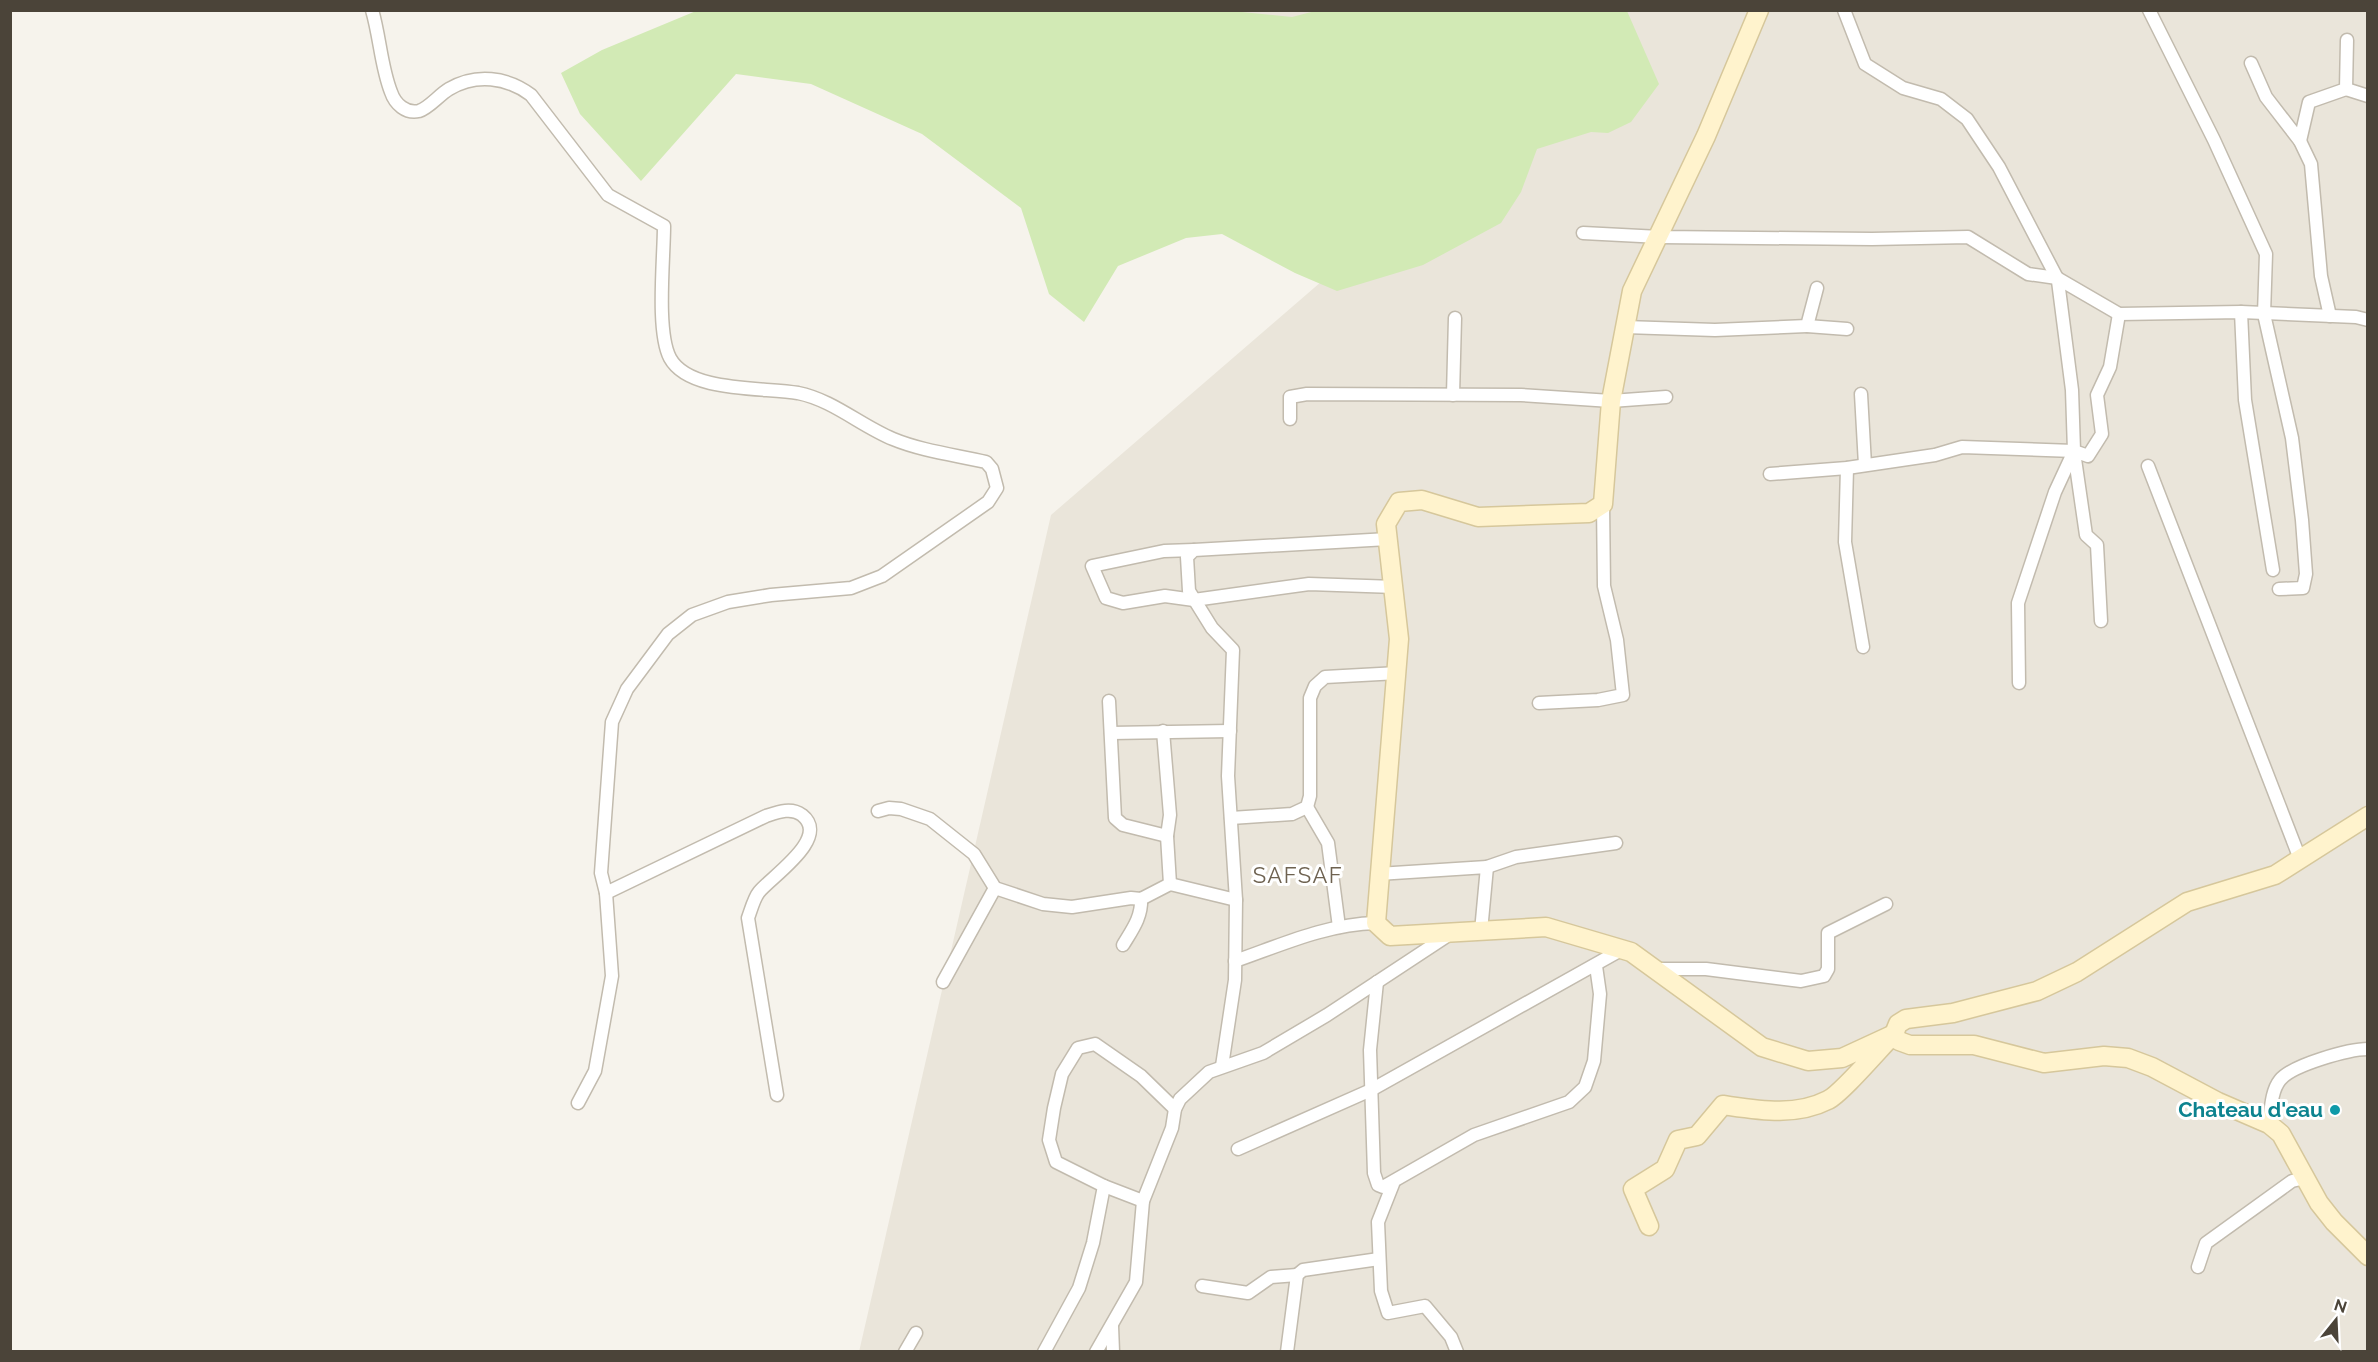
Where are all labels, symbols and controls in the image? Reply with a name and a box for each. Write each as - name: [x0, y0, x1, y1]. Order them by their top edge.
- district label: SAFSAF: [1253, 862, 1343, 888]
- place label: Chateau d'eau: [2178, 1097, 2323, 1122]
- marker: Chateau d'eau: [2328, 1103, 2342, 1117]
- north arrow: [2306, 1290, 2366, 1350]
- text: N: [2332, 1295, 2349, 1317]

